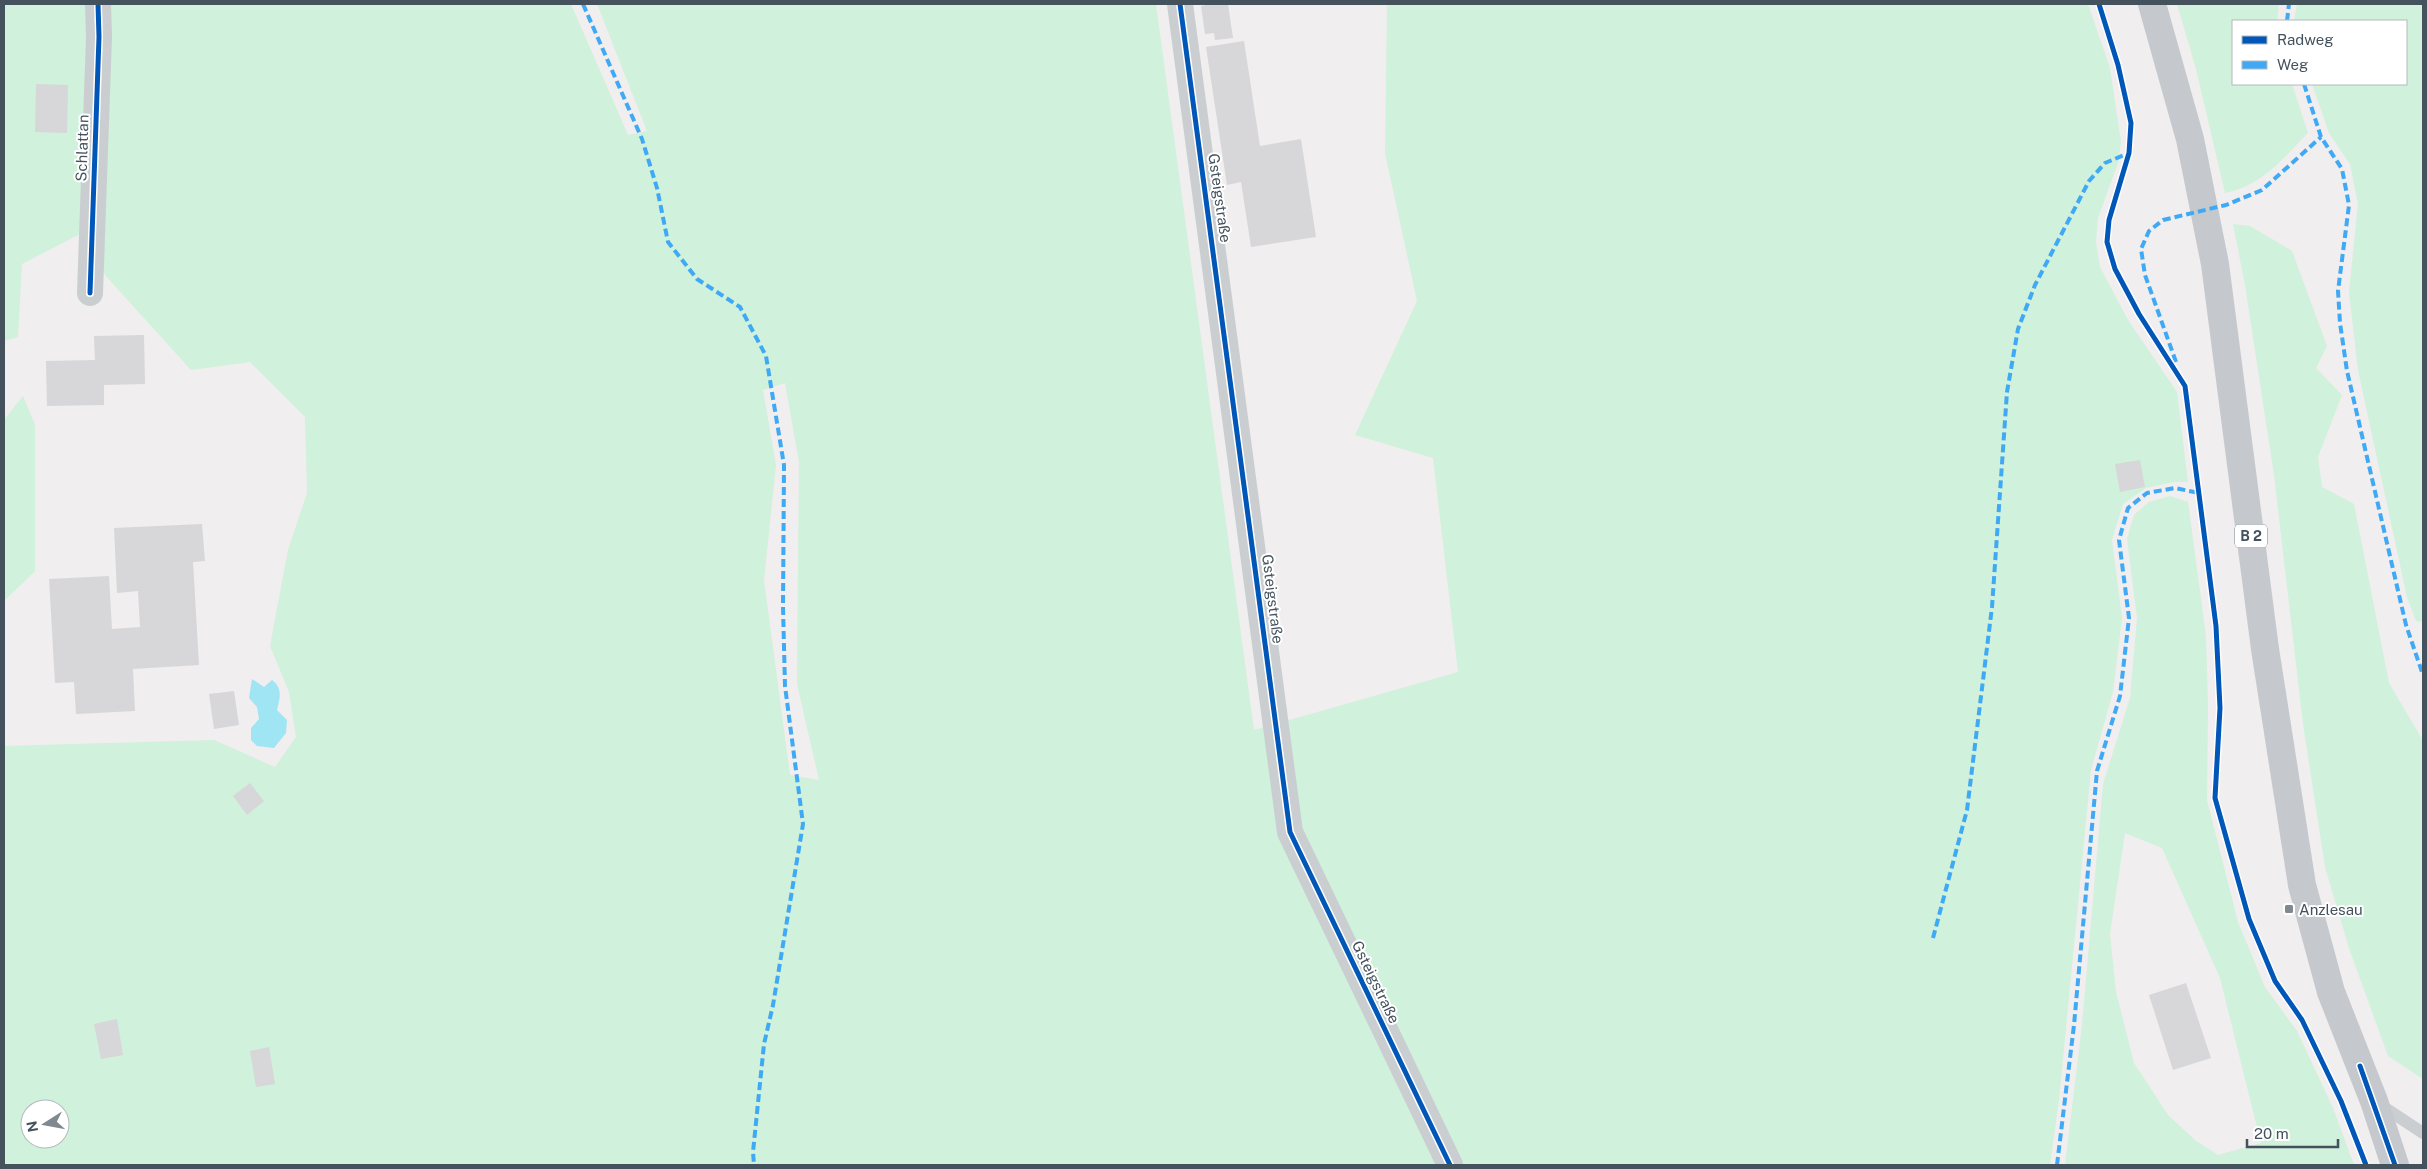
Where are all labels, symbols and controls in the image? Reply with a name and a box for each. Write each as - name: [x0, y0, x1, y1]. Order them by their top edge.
- legend: [2232, 20, 2407, 85]
- text: Radweg: [2277, 31, 2334, 48]
- text: Weg: [2277, 56, 2308, 73]
- street label: Schlattan: [72, 114, 92, 182]
- street label: Gsteigstraße: [1205, 152, 1235, 244]
- road number: B 2: [2235, 524, 2267, 548]
- street label: Gsteigstraße: [1259, 553, 1287, 645]
- place label: Anzlesau: [2299, 901, 2363, 918]
- marker: Anzlesau: [2283, 903, 2295, 915]
- street label: Gsteigstraße: [1349, 938, 1403, 1026]
- north arrow: [20, 1099, 70, 1149]
- scale bar: [2247, 1116, 2338, 1148]
- text: N: [23, 1120, 41, 1133]
- text: 20 m: [2254, 1125, 2289, 1142]

